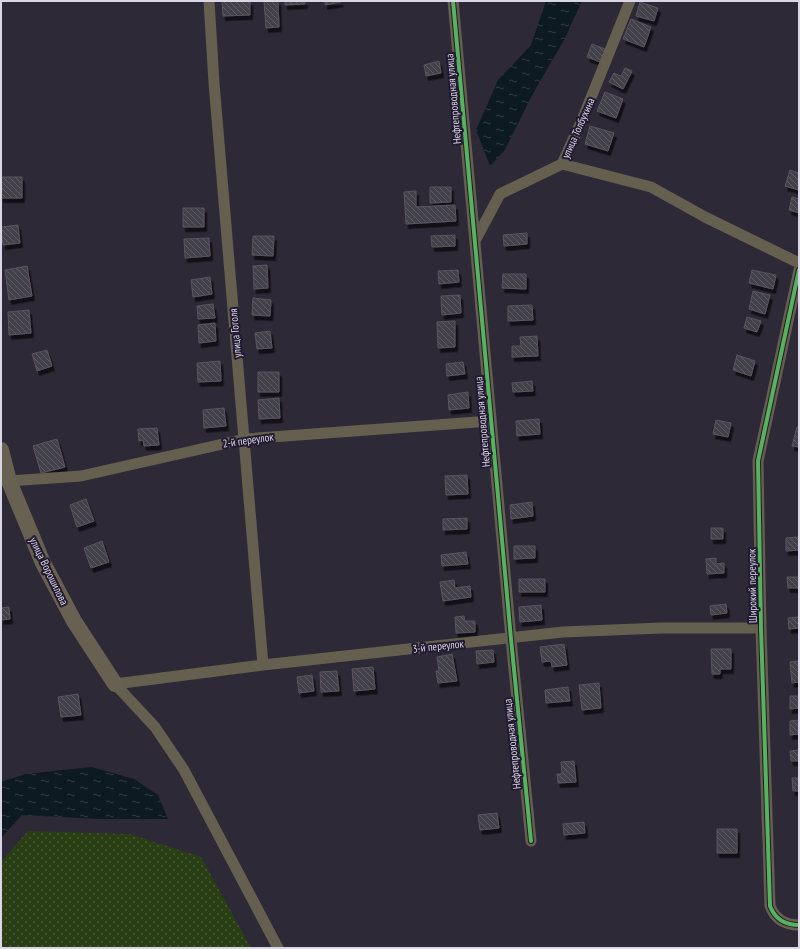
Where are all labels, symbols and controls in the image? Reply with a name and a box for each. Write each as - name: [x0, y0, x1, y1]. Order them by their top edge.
- street label: Нефтепроводная улица: [442, 53, 464, 145]
- street label: улица Толбухина: [558, 95, 598, 161]
- street label: улица Гоголя: [226, 308, 244, 358]
- street label: Нефтепроводная улица: [471, 376, 493, 468]
- street label: 2-й переулок: [222, 429, 275, 450]
- street label: улица Ворошилова: [27, 535, 71, 607]
- street label: Широкий переулок: [744, 548, 760, 623]
- street label: 3-й переулок: [412, 636, 465, 656]
- street label: Нефтепроводная улица: [500, 698, 524, 790]

